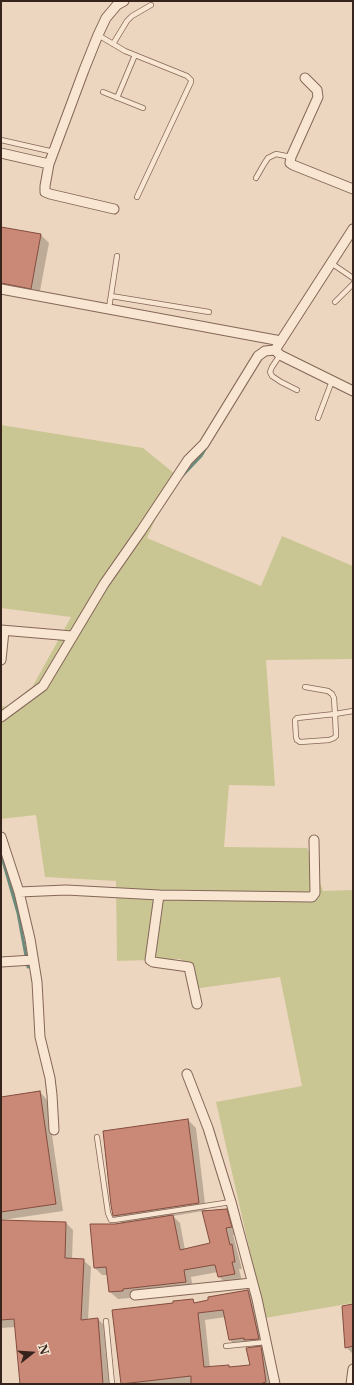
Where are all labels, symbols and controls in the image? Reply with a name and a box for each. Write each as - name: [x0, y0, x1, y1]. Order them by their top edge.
- north arrow: [12, 1333, 52, 1373]
- text: N: [35, 1342, 52, 1356]

